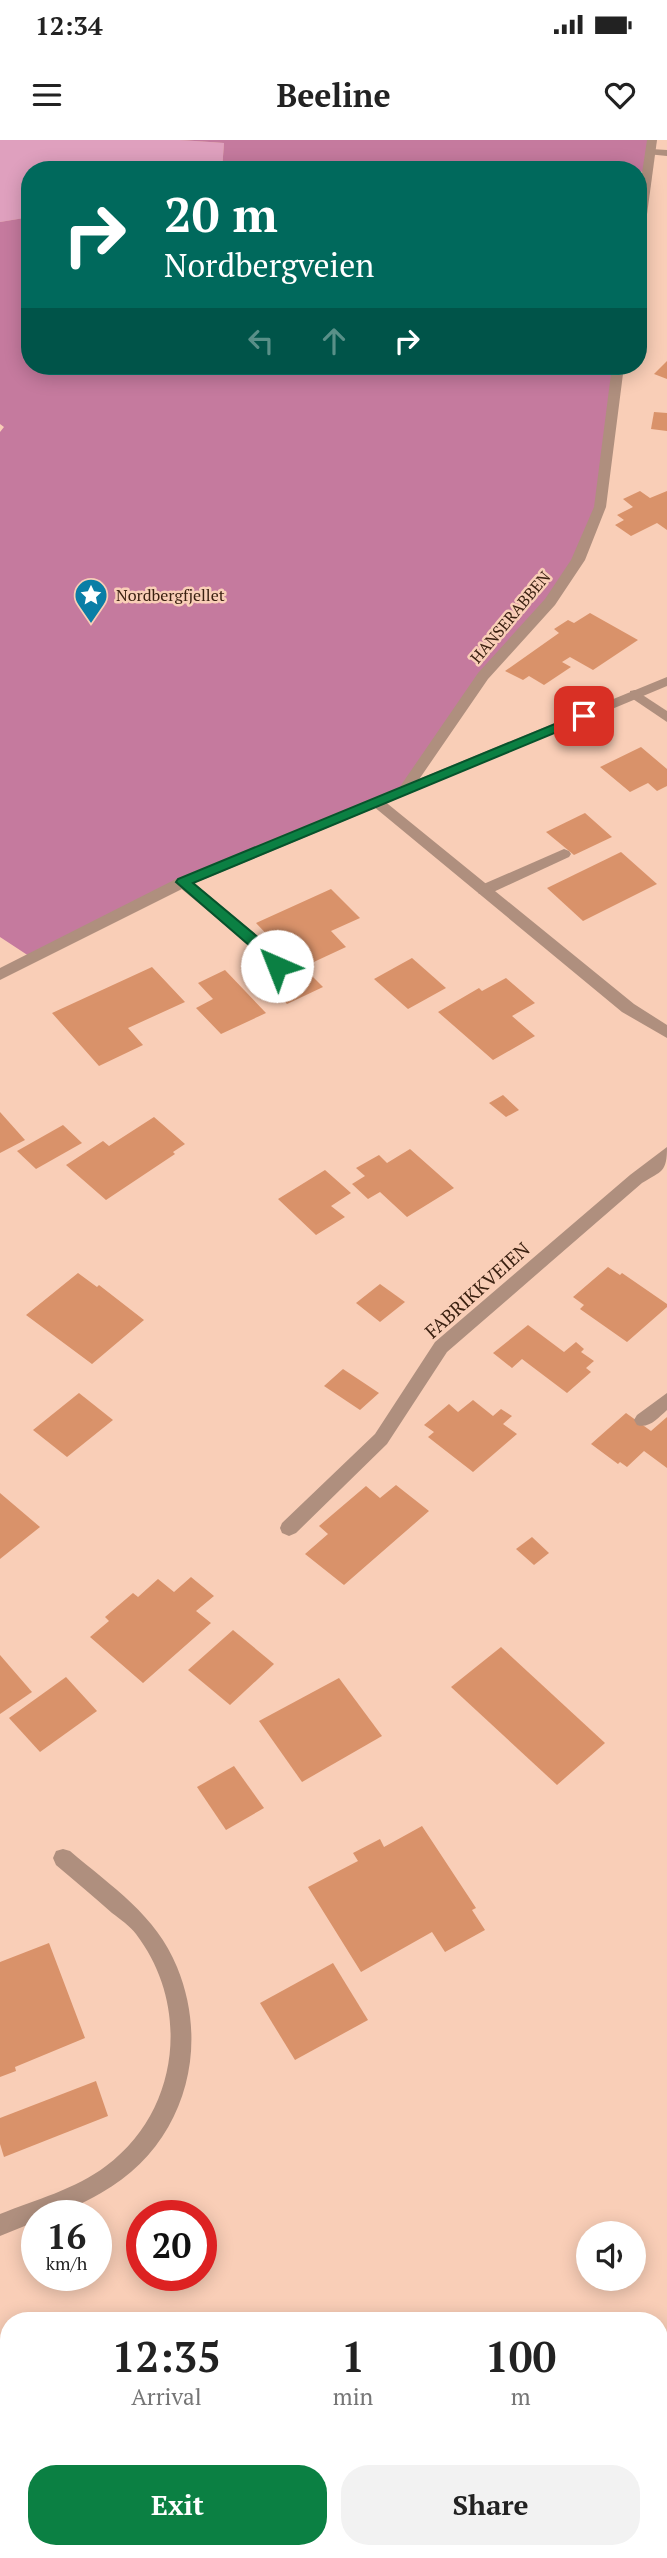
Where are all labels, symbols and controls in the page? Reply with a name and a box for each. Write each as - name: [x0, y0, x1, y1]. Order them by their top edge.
- text: 12:34: [35, 8, 103, 42]
- text: Beeline: [276, 74, 391, 116]
- icon: menu: [28, 76, 66, 114]
- icon: heart: [601, 76, 639, 114]
- text: 20 m: [164, 181, 278, 246]
- icon: right: [49, 189, 140, 280]
- text: Nordbergveien: [164, 244, 374, 286]
- icon: left: [242, 322, 280, 360]
- icon: ahead: [315, 322, 353, 360]
- icon: right: [388, 322, 426, 360]
- street label: HANSERABBEN: [465, 566, 555, 668]
- place icon: Nordbergfjellet: [72, 576, 110, 625]
- place label: Nordbergfjellet: [116, 584, 225, 606]
- pin: [554, 686, 614, 746]
- icon: arrive: [565, 697, 603, 735]
- position arrow: [240, 929, 314, 1003]
- street label: FABRIKKVEIEN: [419, 1236, 534, 1343]
- speed limit sign: 20: [126, 2200, 217, 2291]
- text: 16: [47, 2213, 86, 2259]
- map controls: [576, 2221, 646, 2291]
- button: sound: [576, 2221, 646, 2291]
- text: km/h: [46, 2251, 87, 2275]
- text: 12:35: [112, 2328, 221, 2384]
- text: 1: [341, 2328, 365, 2384]
- text: 100: [485, 2328, 556, 2384]
- text: Arrival: [131, 2381, 202, 2412]
- text: min: [333, 2381, 373, 2412]
- text: m: [511, 2381, 531, 2412]
- button: Exit: [28, 2465, 327, 2545]
- button: Share: [341, 2465, 640, 2545]

